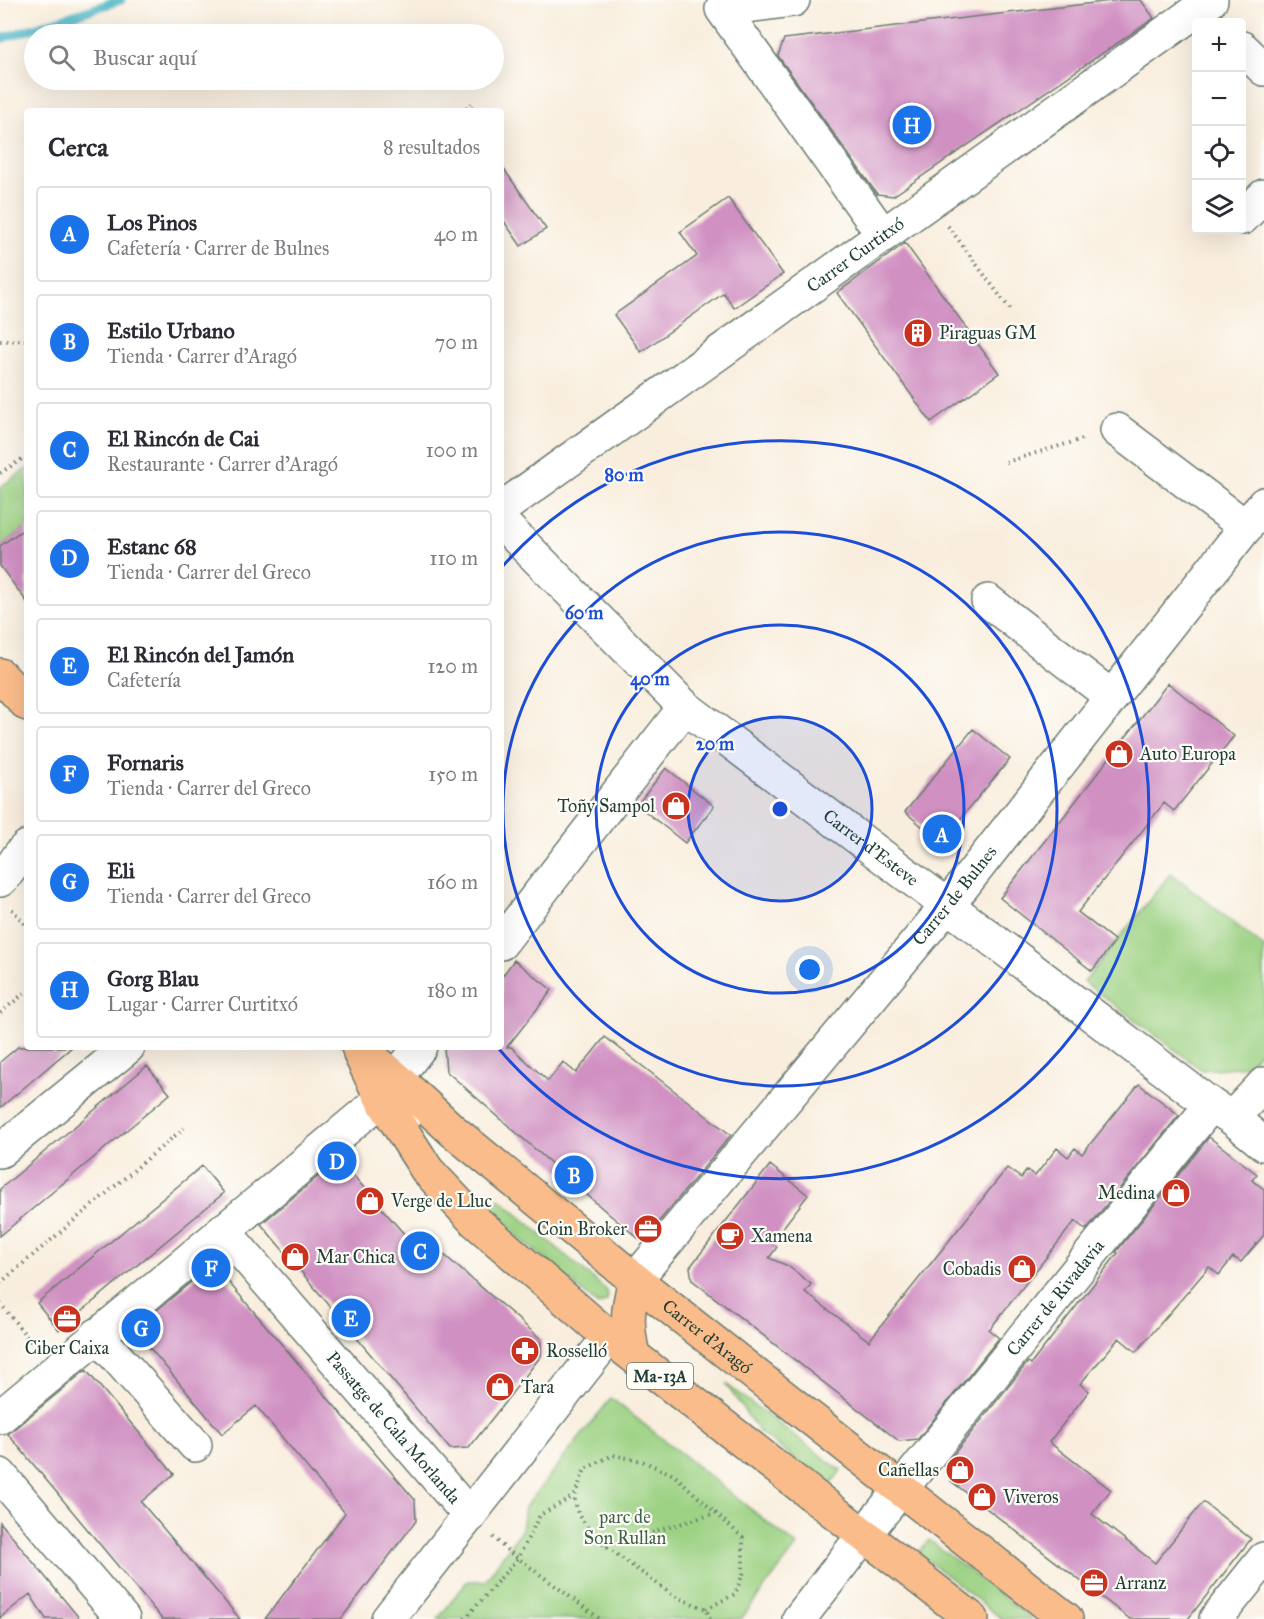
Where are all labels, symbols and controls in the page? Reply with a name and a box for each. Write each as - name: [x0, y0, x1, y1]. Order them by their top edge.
- map controls: [1192, 18, 1246, 234]
- button: +: [1192, 18, 1246, 72]
- search box: [24, 24, 504, 90]
- icon: search: [45, 41, 78, 74]
- text: Buscar aquí: [93, 44, 196, 71]
- button: −: [1192, 72, 1246, 126]
- pin: H: [892, 102, 932, 148]
- button: locate: [1192, 126, 1246, 180]
- text: Cerca: [48, 131, 108, 163]
- text: 8 resultados: [383, 135, 480, 159]
- button: layers: [1192, 180, 1246, 234]
- text: Los Pinos: [107, 209, 197, 236]
- street label: Carrer Curtitxó: [802, 213, 908, 297]
- text: A: [63, 222, 76, 246]
- text: 40 m: [434, 222, 478, 246]
- text: Cafetería · Carrer de Bulnes: [107, 236, 329, 260]
- text: Estilo Urbano: [107, 317, 235, 344]
- building icon: Piraguas GM: [902, 317, 934, 349]
- place label: Piraguas GM: [939, 322, 1037, 345]
- text: B: [63, 330, 76, 354]
- text: 70 m: [435, 330, 478, 354]
- text: Tienda · Carrer d'Aragó: [107, 344, 297, 368]
- text: El Rincón de Cai: [107, 425, 259, 452]
- text: C: [63, 438, 76, 462]
- text: 100 m: [426, 438, 478, 462]
- text: Restaurante · Carrer d'Aragó: [107, 452, 338, 476]
- text: 80 m: [604, 464, 644, 486]
- text: Estanc 68: [107, 533, 197, 560]
- text: D: [62, 546, 77, 570]
- text: 110 m: [430, 546, 478, 570]
- text: Tienda · Carrer del Greco: [107, 560, 311, 584]
- text: 60 m: [565, 602, 604, 624]
- text: El Rincón del Jamón: [107, 641, 294, 668]
- text: E: [62, 654, 77, 678]
- text: 120 m: [427, 654, 478, 678]
- text: Cafetería: [107, 668, 181, 692]
- text: 40 m: [630, 668, 671, 691]
- text: 20 m: [696, 733, 735, 755]
- shop icon: Auto Europa: [1103, 738, 1135, 770]
- place label: Auto Europa: [1139, 743, 1236, 765]
- text: Fornaris: [107, 749, 184, 776]
- text: F: [63, 762, 76, 786]
- text: 150 m: [428, 762, 478, 786]
- text: Tienda · Carrer del Greco: [107, 776, 311, 800]
- shop icon: Toñy Sampol: [660, 790, 692, 822]
- place label: Toñy Sampol: [557, 795, 655, 817]
- centre of rings: [770, 799, 790, 819]
- street label: Carrer d'Esteve: [819, 804, 923, 891]
- pin: A: [922, 812, 962, 856]
- street label: Carrer de Bulnes: [908, 841, 1001, 950]
- text: Eli: [107, 857, 135, 884]
- text: G: [62, 870, 77, 894]
- text: 160 m: [427, 870, 478, 894]
- text: Tienda · Carrer del Greco: [107, 884, 311, 908]
- your location: [795, 955, 824, 984]
- text: Gorg Blau: [107, 965, 199, 992]
- text: H: [61, 978, 78, 1002]
- text: 180 m: [427, 978, 478, 1002]
- text: Lugar · Carrer Curtitxó: [107, 992, 298, 1016]
- pin: D: [318, 1138, 356, 1184]
- pin: B: [554, 1152, 594, 1198]
- shop icon: Medina: [1160, 1177, 1192, 1209]
- place label: Medina: [1098, 1182, 1155, 1204]
- shop icon: Verge de Lluc: [354, 1185, 386, 1217]
- place label: Verge de Lluc: [390, 1190, 492, 1213]
- office icon: Coin Broker: [632, 1213, 664, 1245]
- place label: Coin Broker: [537, 1218, 627, 1240]
- cafe icon: Xamena: [714, 1220, 746, 1252]
- place label: Xamena: [751, 1225, 813, 1247]
- pin: C: [400, 1228, 440, 1274]
- street label: Carrer de Rivadavia: [1002, 1235, 1109, 1360]
- shop icon: Mar Chica: [279, 1241, 311, 1273]
- pin: F: [192, 1246, 230, 1290]
- place label: Mar Chica: [316, 1246, 396, 1268]
- shop icon: Cobadis: [1006, 1253, 1038, 1285]
- place label: Cobadis: [943, 1258, 1001, 1280]
- street label: Carrer d'Aragó: [658, 1295, 757, 1379]
- pin: E: [332, 1296, 370, 1340]
- office icon: Ciber Caixa: [51, 1303, 83, 1335]
- pin: G: [122, 1306, 160, 1350]
- pharmacy icon: Rosselló: [509, 1335, 541, 1367]
- place label: Ciber Caixa: [25, 1337, 110, 1359]
- place label: Rosselló: [546, 1340, 607, 1362]
- street label: Passatge de Cala Morlanda: [322, 1347, 466, 1509]
- road number: Ma-13A: [627, 1363, 693, 1389]
- shop icon: Tara: [484, 1371, 516, 1403]
- place label: Tara: [521, 1376, 555, 1398]
- shop icon: Cañellas: [944, 1454, 976, 1486]
- place label: Cañellas: [878, 1459, 939, 1481]
- shop icon: Viveros: [966, 1481, 998, 1513]
- place label: Viveros: [1002, 1486, 1059, 1508]
- park label: parc de Son Rullan: [584, 1506, 666, 1549]
- office icon: Arranz: [1078, 1567, 1110, 1599]
- place label: Arranz: [1114, 1572, 1166, 1594]

